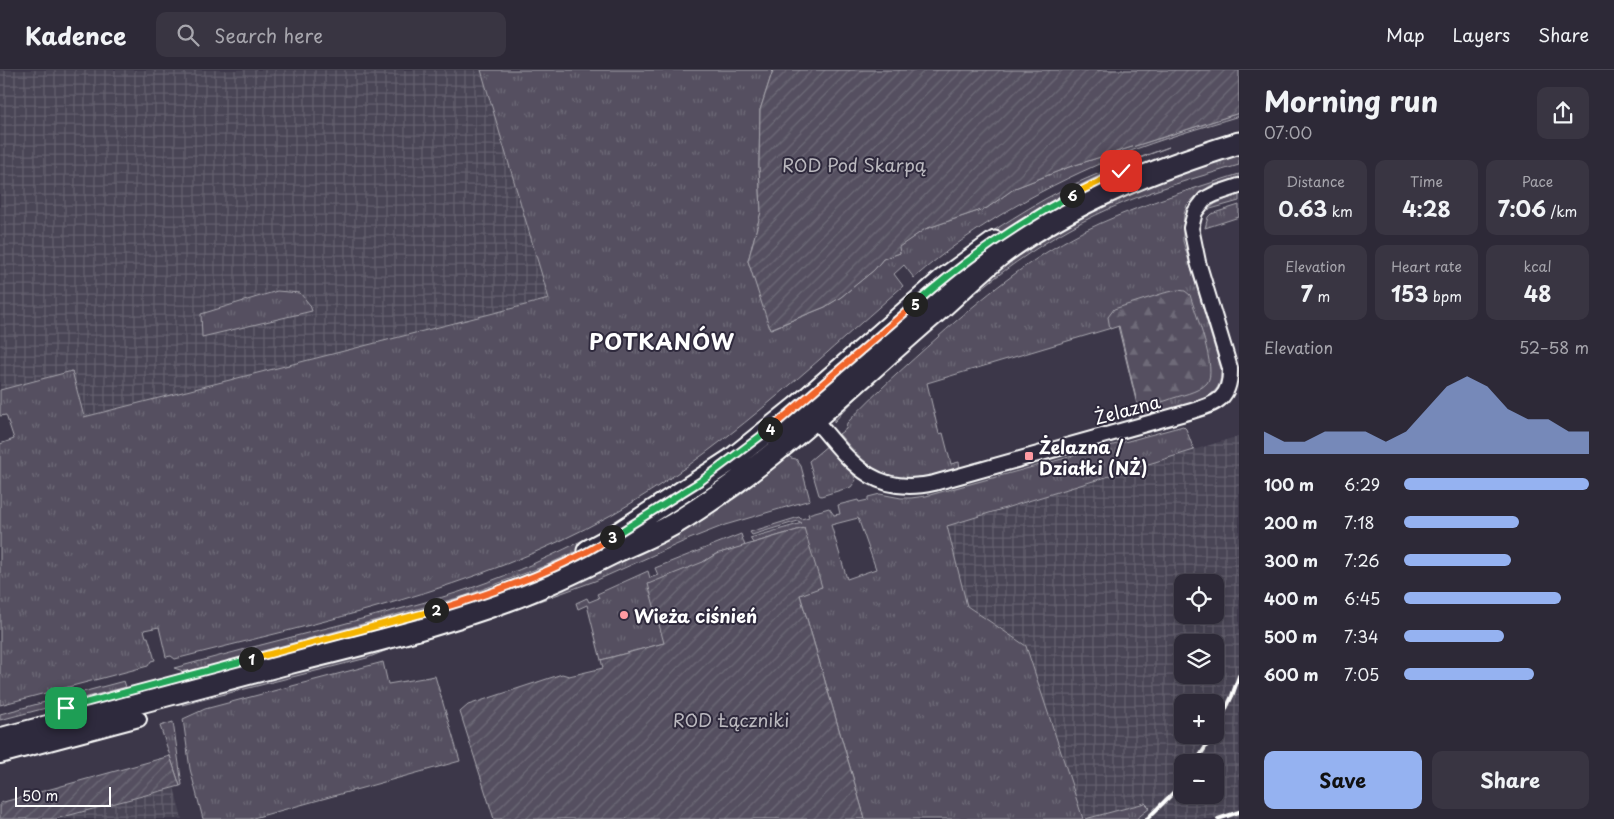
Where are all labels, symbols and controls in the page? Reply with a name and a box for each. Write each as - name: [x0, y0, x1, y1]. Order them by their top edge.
- search box: [156, 12, 506, 57]
- text: Kadence: [25, 17, 126, 53]
- icon: search: [174, 21, 202, 49]
- text: Search here: [214, 21, 323, 49]
- text: Map: [1386, 21, 1425, 48]
- text: Layers: [1453, 21, 1510, 48]
- text: Share: [1538, 21, 1589, 48]
- text: Morning run: [1264, 79, 1438, 122]
- button: share: [1537, 87, 1589, 139]
- text: 07:00: [1264, 120, 1312, 144]
- pin: [1100, 150, 1142, 192]
- park label: ROD Pod Skarpą: [782, 151, 927, 178]
- icon: check: [1107, 157, 1135, 185]
- text: Distance: [1286, 171, 1345, 192]
- text: Time: [1410, 171, 1443, 192]
- text: Pace: [1522, 171, 1553, 192]
- pin: 6: [1060, 182, 1084, 208]
- text: 6: [1068, 185, 1077, 206]
- text: 0.63: [1278, 192, 1327, 224]
- text: 4:28: [1402, 192, 1451, 224]
- text: 7:06: [1498, 192, 1546, 224]
- text: km: [1327, 201, 1353, 222]
- text: /km: [1546, 201, 1577, 222]
- text: Elevation: [1285, 256, 1346, 277]
- text: Heart rate: [1391, 256, 1462, 277]
- text: kcal: [1524, 256, 1551, 277]
- text: 7: [1301, 277, 1313, 309]
- text: 153: [1391, 277, 1428, 309]
- text: 48: [1524, 277, 1551, 309]
- text: m: [1313, 286, 1330, 307]
- text: bpm: [1428, 286, 1462, 307]
- pin: 5: [902, 292, 928, 316]
- text: 5: [911, 294, 920, 315]
- district label: POTKANÓW: [589, 324, 735, 357]
- text: Elevation: [1264, 335, 1333, 359]
- text: 52–58 m: [1519, 335, 1589, 359]
- street label: Żelazna: [1091, 387, 1164, 431]
- pin: 4: [758, 416, 782, 442]
- text: 4: [766, 419, 775, 440]
- place label: Żelazna / Działki (NŻ): [1039, 433, 1148, 481]
- marker: Żelazna / Działki (NŻ): [1023, 450, 1035, 462]
- text: 100 m: [1264, 472, 1314, 496]
- text: 6:29: [1344, 472, 1380, 496]
- text: 200 m: [1264, 510, 1318, 534]
- text: 7:18: [1344, 510, 1375, 534]
- pin: 3: [600, 524, 624, 550]
- text: 3: [608, 527, 617, 548]
- text: 300 m: [1264, 548, 1318, 572]
- text: 7:26: [1344, 548, 1379, 572]
- map controls: [1174, 574, 1224, 804]
- button: locate: [1174, 574, 1224, 624]
- text: 400 m: [1264, 586, 1318, 610]
- text: 6:45: [1344, 586, 1380, 610]
- pin: 2: [424, 598, 448, 622]
- text: 2: [432, 600, 441, 621]
- place label: Wieża ciśnień: [634, 602, 757, 629]
- marker: Wieża ciśnień: [618, 609, 630, 621]
- text: 500 m: [1264, 624, 1317, 648]
- text: 7:34: [1344, 624, 1379, 648]
- button: layers: [1174, 634, 1224, 684]
- pin: 1: [238, 646, 264, 672]
- text: 1: [248, 649, 255, 670]
- text: 600 m: [1264, 662, 1318, 686]
- text: 7:05: [1344, 662, 1379, 686]
- pin: [45, 687, 87, 729]
- icon: arrive: [52, 694, 80, 722]
- button: +: [1174, 694, 1224, 744]
- park label: ROD Łączniki: [673, 706, 789, 733]
- button: Save: [1264, 751, 1422, 809]
- button: Share: [1432, 751, 1589, 809]
- button: −: [1174, 754, 1224, 804]
- scale bar: [15, 784, 111, 807]
- text: 50 m: [22, 785, 58, 806]

